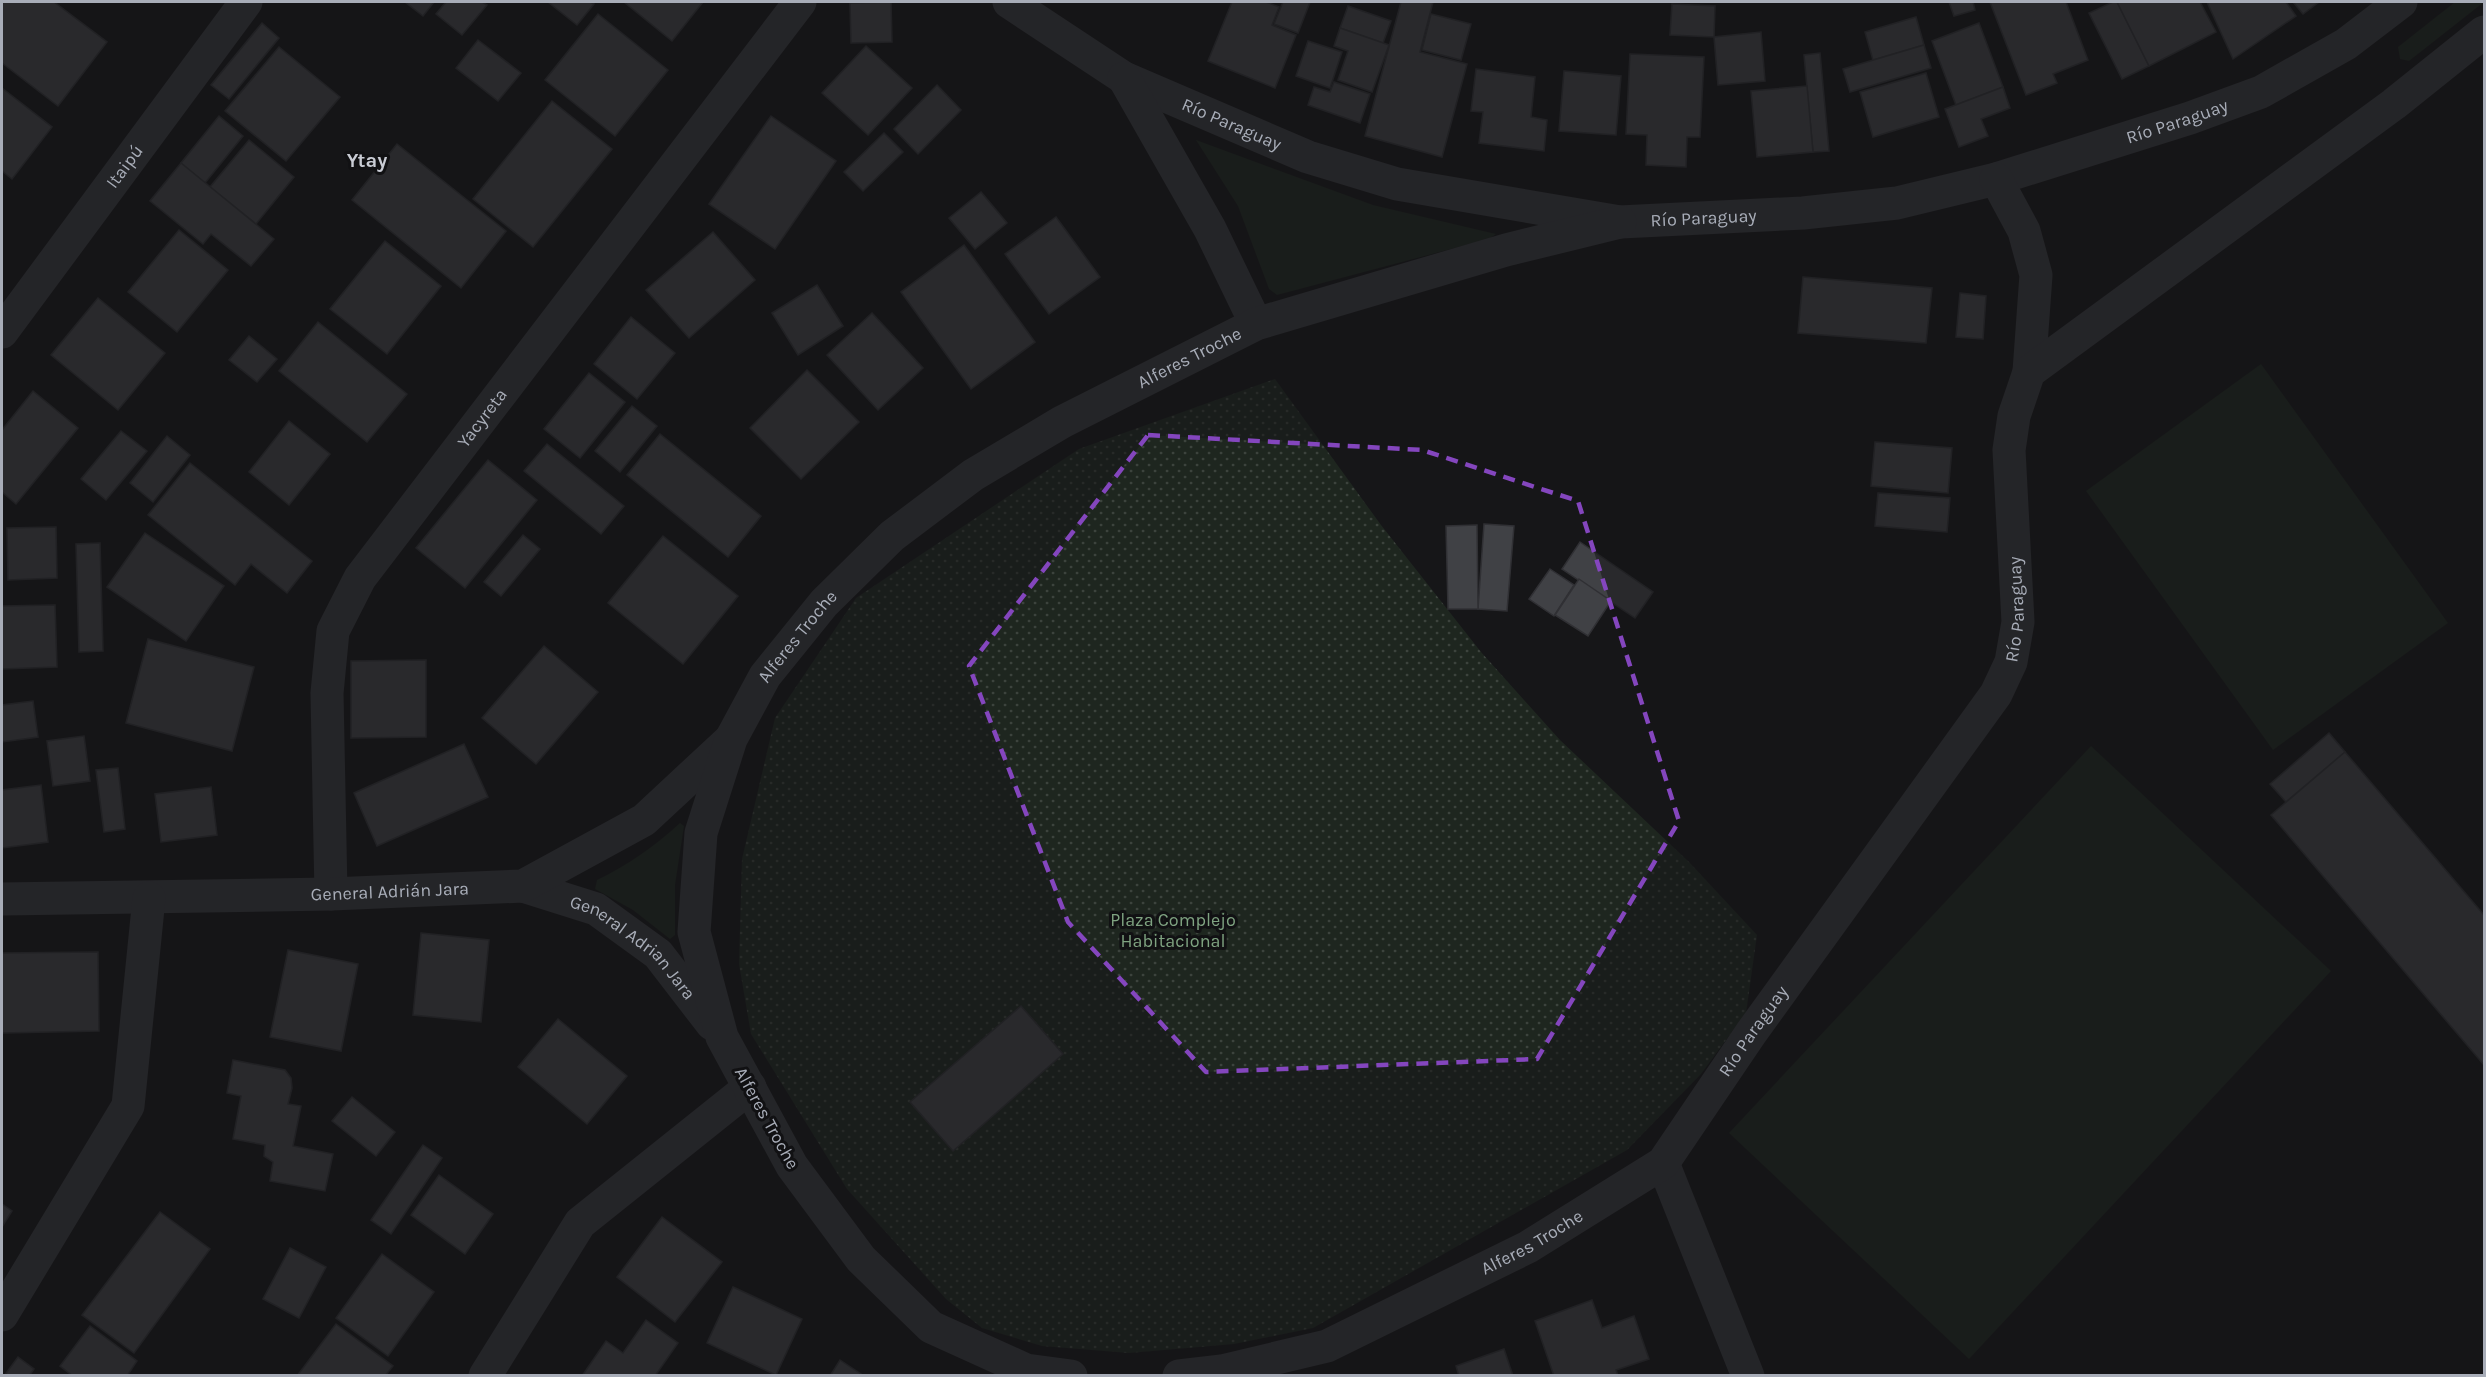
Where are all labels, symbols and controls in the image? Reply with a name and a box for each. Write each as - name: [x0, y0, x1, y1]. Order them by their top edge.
- street label: Río Paraguay: [1178, 93, 1285, 156]
- street label: Río Paraguay: [2123, 94, 2232, 148]
- street label: Itaipú: [101, 140, 148, 192]
- district label: Ytay: [347, 149, 387, 172]
- street label: Río Paraguay: [1650, 204, 1758, 231]
- street label: Alferes Troche: [1134, 322, 1245, 393]
- street label: Yacyreta: [452, 384, 512, 452]
- street label: Río Paraguay: [2000, 555, 2029, 664]
- street label: Alferes Troche: [753, 585, 842, 686]
- street label: General Adrián Jara: [311, 877, 469, 905]
- street label: General Adrian Jara: [567, 890, 700, 1004]
- park label: Plaza Complejo Habitacional: [1110, 909, 1236, 952]
- street label: Río Paraguay: [1714, 981, 1793, 1081]
- street label: Alferes Troche: [730, 1063, 804, 1173]
- street label: Alferes Troche: [1477, 1205, 1587, 1279]

